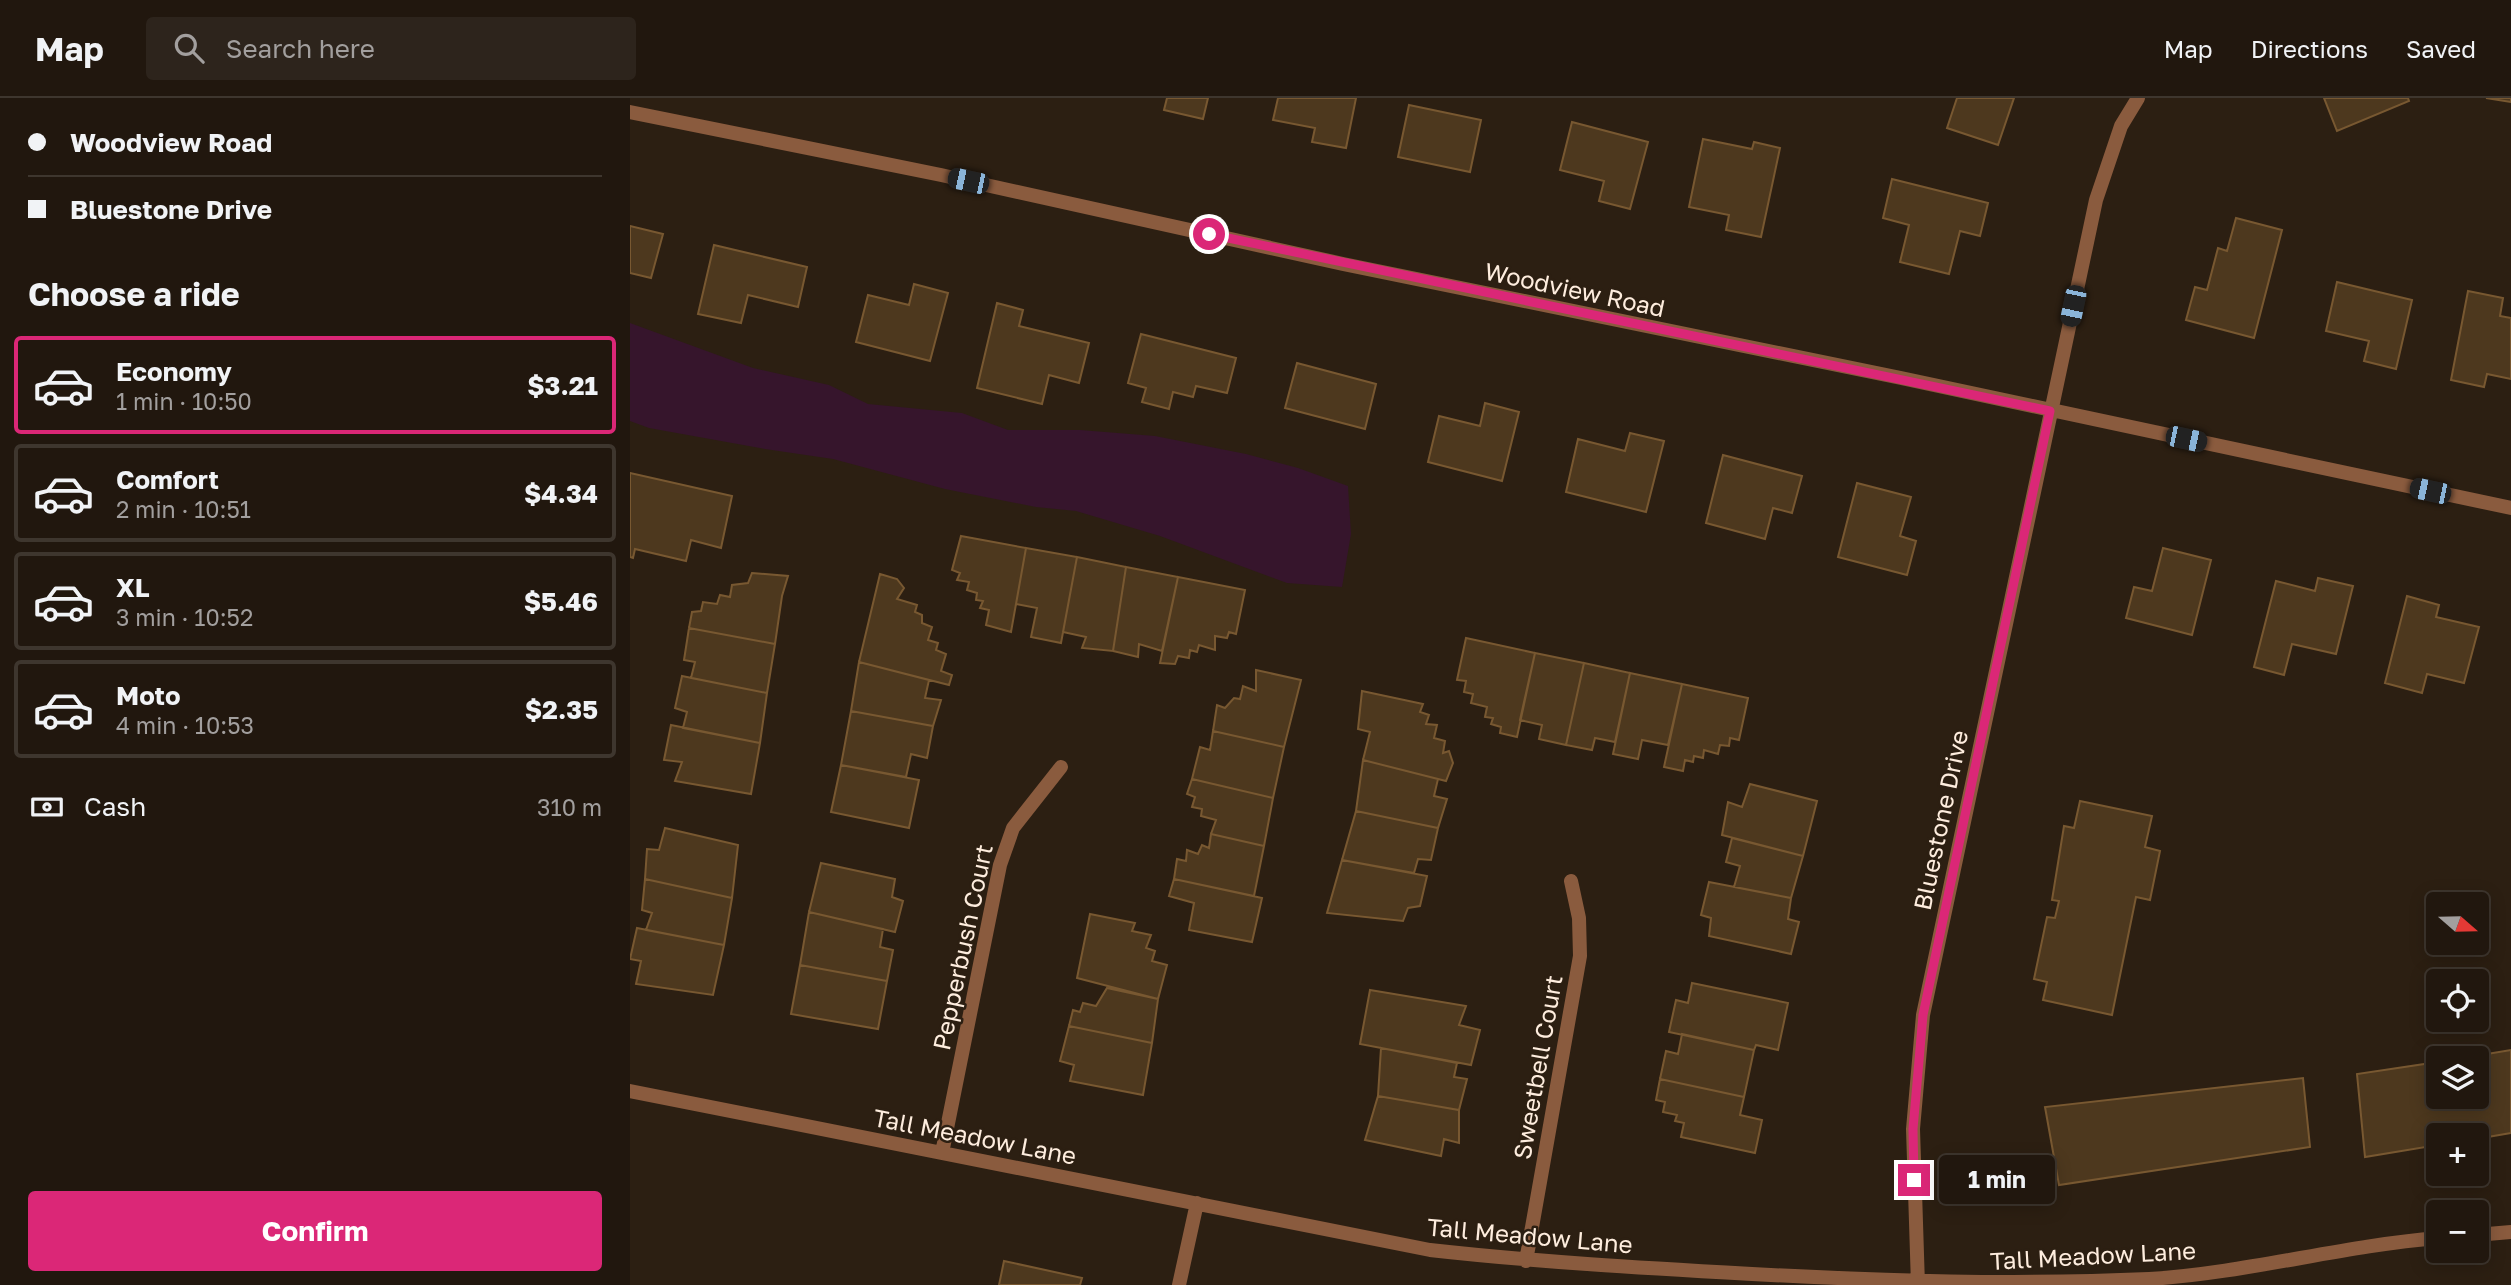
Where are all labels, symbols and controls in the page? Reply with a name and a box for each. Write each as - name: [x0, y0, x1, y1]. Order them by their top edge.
- search box: [146, 17, 636, 80]
- text: Map: [35, 29, 104, 68]
- icon: search: [170, 29, 208, 67]
- text: Search here: [226, 33, 375, 64]
- text: Map: [2164, 34, 2213, 63]
- text: Directions: [2251, 34, 2368, 63]
- text: Saved: [2406, 34, 2476, 63]
- text: Woodview Road: [70, 127, 272, 158]
- car: [946, 166, 991, 196]
- text: Bluestone Drive: [70, 194, 272, 225]
- route start: [1193, 218, 1225, 250]
- street label: Woodview Road: [1482, 256, 1668, 322]
- text: Choose a ride: [28, 275, 240, 313]
- car: [2059, 283, 2088, 329]
- icon: car: [32, 354, 95, 417]
- text: Economy: [116, 356, 232, 387]
- text: $3.21: [527, 370, 598, 401]
- text: 1 min · 10:50: [116, 387, 252, 415]
- car: [2164, 424, 2209, 454]
- icon: car: [32, 462, 95, 525]
- text: Comfort: [116, 464, 219, 495]
- car: [2408, 476, 2453, 506]
- text: $4.34: [524, 478, 598, 509]
- text: 2 min · 10:51: [116, 495, 251, 523]
- icon: car: [32, 570, 95, 633]
- text: XL: [116, 572, 150, 603]
- text: $5.46: [524, 586, 598, 617]
- text: 3 min · 10:52: [116, 603, 253, 631]
- icon: car: [32, 678, 95, 741]
- text: Moto: [116, 680, 181, 711]
- text: $2.35: [525, 694, 598, 725]
- text: 4 min · 10:53: [116, 711, 254, 739]
- street label: Bluestone Drive: [1907, 727, 1973, 913]
- icon: cash: [28, 788, 66, 826]
- text: Cash: [84, 791, 146, 822]
- text: 310 m: [537, 793, 602, 821]
- street label: Pepperbush Court: [926, 841, 998, 1053]
- north arrow: [2426, 892, 2488, 956]
- map controls: [2426, 892, 2489, 1263]
- button: locate: [2426, 969, 2489, 1032]
- street label: Sweetbell Court: [1507, 973, 1567, 1161]
- button: layers: [2426, 1046, 2489, 1109]
- street label: Tall Meadow Lane: [871, 1102, 1079, 1170]
- button: +: [2426, 1123, 2489, 1186]
- callout: 1 min: [1938, 1156, 2054, 1204]
- route end: [1898, 1164, 1930, 1196]
- text: 1 min: [1968, 1165, 2026, 1193]
- button: Confirm: [28, 1191, 602, 1271]
- button: −: [2426, 1200, 2489, 1263]
- street label: Tall Meadow Lane: [1426, 1212, 1634, 1258]
- street label: Tall Meadow Lane: [1989, 1235, 2197, 1275]

